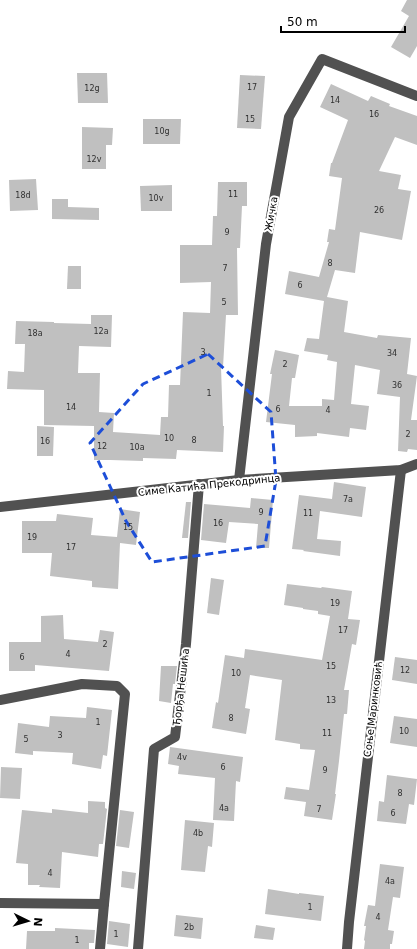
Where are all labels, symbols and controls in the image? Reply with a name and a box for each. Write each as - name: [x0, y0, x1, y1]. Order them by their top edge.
- scale bar: [281, 8, 405, 34]
- text: 50 m: [287, 15, 318, 29]
- house number: 17: [247, 83, 257, 92]
- house number: 12g: [84, 84, 100, 93]
- house number: 14: [330, 96, 340, 105]
- house number: 16: [369, 110, 379, 119]
- house number: 15: [245, 115, 255, 124]
- house number: 10g: [154, 127, 170, 136]
- house number: 12v: [87, 155, 102, 164]
- house number: 11: [228, 190, 238, 199]
- house number: 18d: [15, 191, 31, 200]
- house number: 10v: [149, 194, 164, 203]
- street label: Жичка: [263, 196, 279, 232]
- house number: 26: [374, 206, 384, 215]
- house number: 9: [224, 228, 230, 237]
- house number: 8: [327, 259, 333, 268]
- house number: 7: [222, 264, 228, 273]
- house number: 6: [297, 281, 303, 290]
- house number: 5: [221, 298, 227, 307]
- house number: 12a: [93, 327, 109, 336]
- house number: 18a: [27, 329, 43, 338]
- house number: 3: [200, 348, 206, 357]
- house number: 34: [387, 349, 397, 358]
- house number: 2: [282, 360, 288, 369]
- house number: 36: [392, 381, 402, 390]
- house number: 1: [206, 389, 212, 398]
- house number: 14: [66, 403, 76, 412]
- house number: 6: [275, 405, 281, 414]
- house number: 4: [325, 406, 331, 415]
- house number: 2: [405, 430, 411, 439]
- house number: 10: [164, 434, 174, 443]
- house number: 8: [191, 436, 197, 445]
- house number: 16: [40, 437, 50, 446]
- house number: 12: [97, 442, 107, 451]
- house number: 10a: [129, 443, 145, 452]
- street label: Симе Катића Прекодринца: [137, 472, 281, 498]
- house number: 7a: [343, 495, 353, 504]
- house number: 9: [258, 508, 264, 517]
- house number: 11: [303, 509, 313, 518]
- house number: 16: [213, 519, 223, 528]
- house number: 15: [123, 523, 133, 532]
- house number: 19: [27, 533, 37, 542]
- house number: 17: [66, 543, 76, 552]
- house number: 19: [330, 599, 340, 608]
- house number: 17: [338, 626, 348, 635]
- house number: 2: [102, 640, 108, 649]
- street label: Ђорђа Нешића: [171, 648, 192, 727]
- house number: 4: [65, 650, 71, 659]
- house number: 6: [19, 653, 25, 662]
- street label: Соње Маринковић: [362, 660, 384, 758]
- house number: 15: [326, 662, 336, 671]
- house number: 12: [400, 666, 410, 675]
- house number: 10: [231, 669, 241, 678]
- house number: 13: [326, 696, 336, 705]
- house number: 8: [228, 714, 234, 723]
- house number: 1: [95, 718, 101, 727]
- house number: 10: [399, 727, 409, 736]
- house number: 11: [322, 729, 332, 738]
- house number: 3: [57, 731, 63, 740]
- house number: 5: [23, 735, 29, 744]
- house number: 4v: [177, 753, 187, 762]
- house number: 6: [220, 763, 226, 772]
- house number: 9: [322, 766, 328, 775]
- house number: 8: [397, 789, 403, 798]
- house number: 4a: [219, 804, 229, 813]
- house number: 7: [316, 805, 322, 814]
- house number: 6: [390, 809, 396, 818]
- house number: 4b: [193, 829, 203, 838]
- house number: 4: [47, 869, 53, 878]
- house number: 4a: [385, 877, 395, 886]
- north arrow: [8, 901, 48, 941]
- house number: 1: [307, 903, 313, 912]
- house number: 4: [375, 913, 381, 922]
- text: N: [31, 917, 44, 927]
- house number: 2b: [184, 923, 194, 932]
- house number: 1: [113, 930, 119, 939]
- house number: 1: [74, 936, 80, 945]

